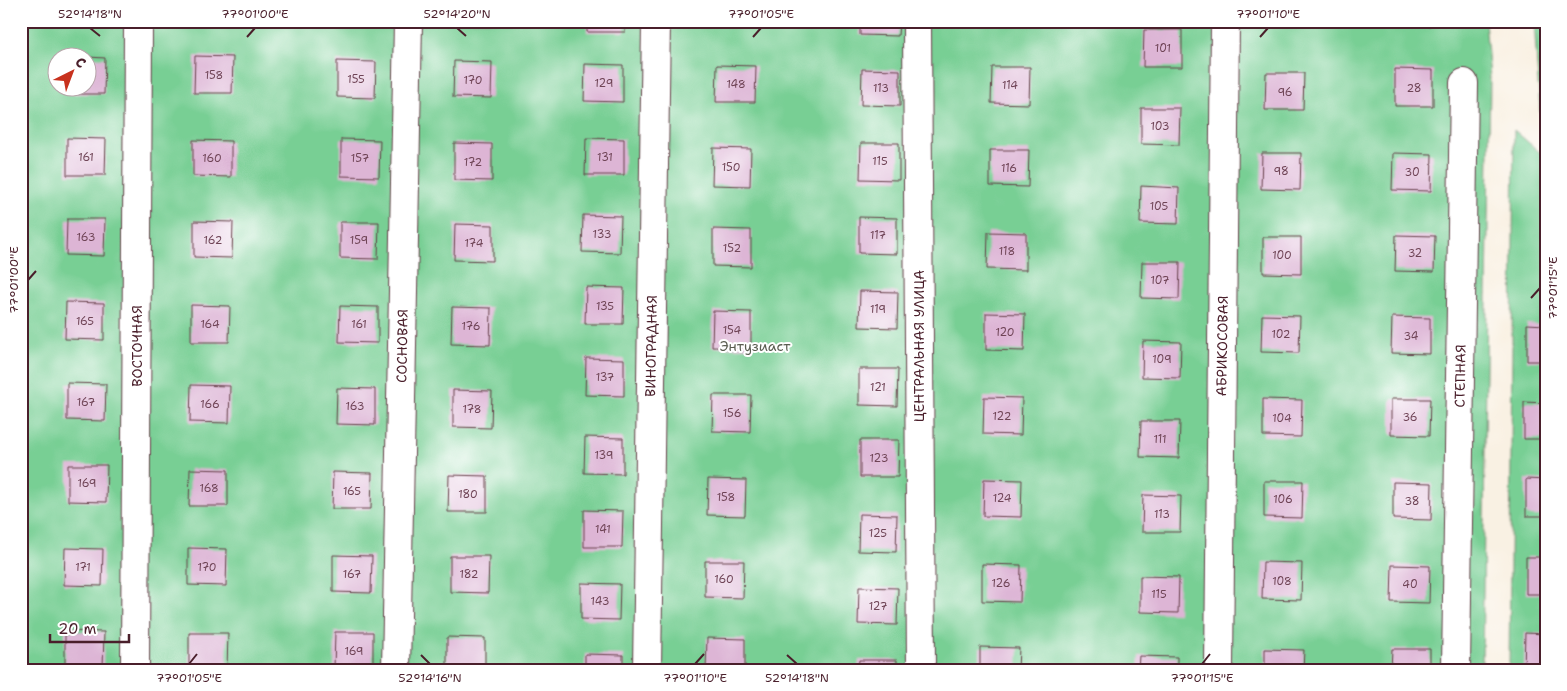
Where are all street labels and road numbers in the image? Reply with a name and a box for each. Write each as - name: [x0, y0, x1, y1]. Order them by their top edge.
- street label: ЦЕНТРАЛЬНАЯ УЛИЦА: [910, 270, 928, 422]
- street label: ВИНОГРАДНАЯ: [641, 295, 661, 397]
- street label: АБРИКОСОВАЯ: [1212, 295, 1232, 397]
- street label: ВОСТОЧНАЯ: [128, 305, 146, 387]
- street label: СОСНОВАЯ: [392, 309, 412, 383]
- street label: СТЕПНАЯ: [1450, 344, 1470, 408]

